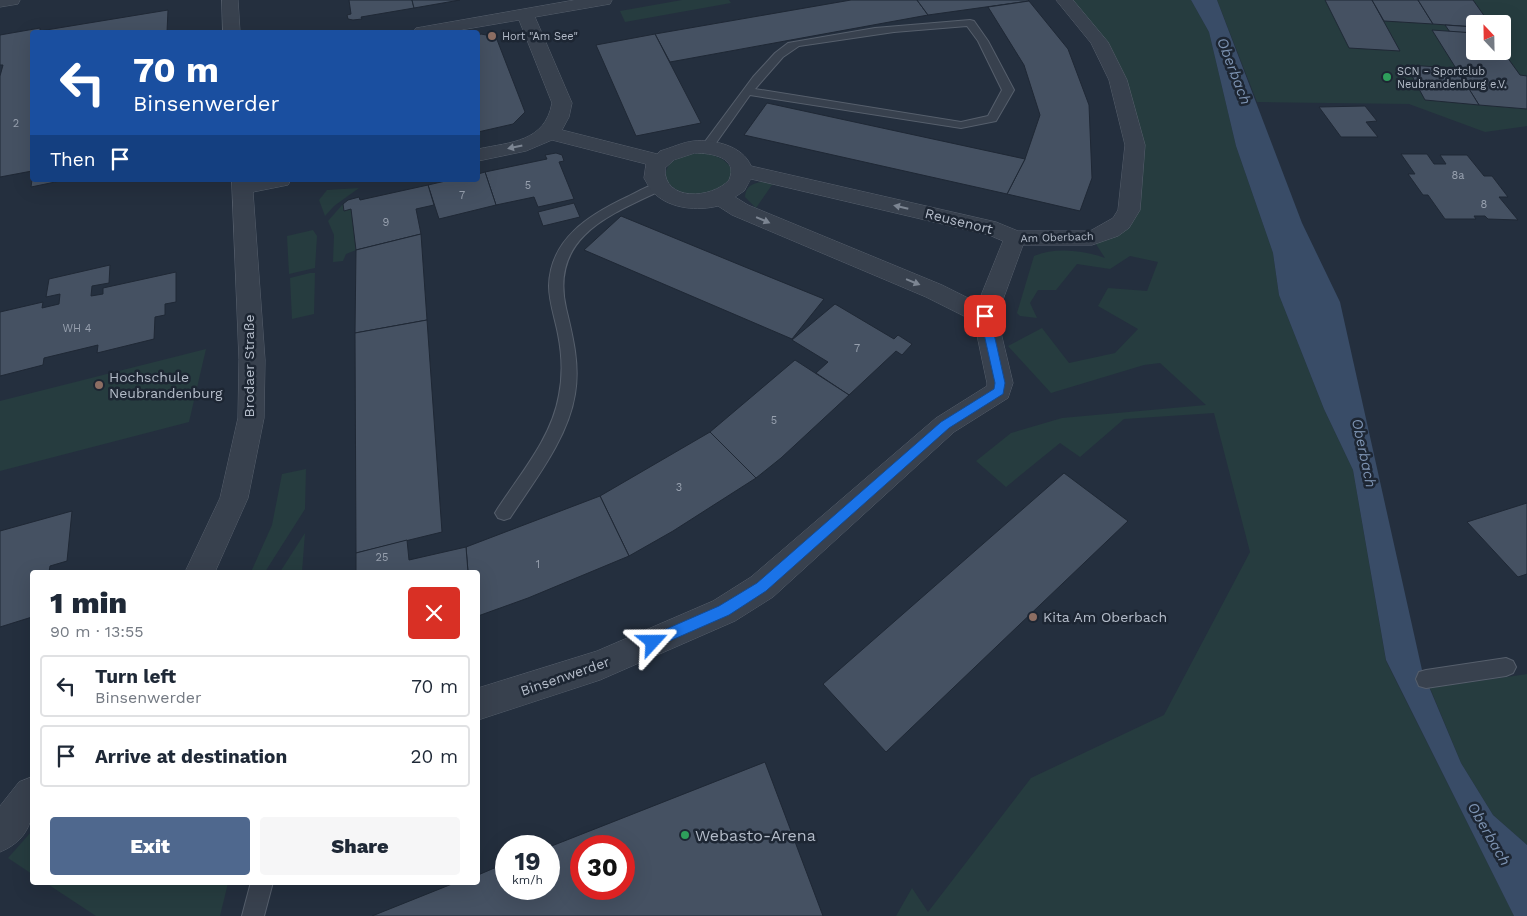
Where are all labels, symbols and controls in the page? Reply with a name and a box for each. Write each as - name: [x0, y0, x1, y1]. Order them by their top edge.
- north arrow: [1466, 15, 1511, 60]
- map controls: [1466, 15, 1511, 60]
- marker: Hort "Am See": [486, 30, 498, 42]
- place label: Hort "Am See": [502, 30, 578, 43]
- water label: Oberbach: [1213, 35, 1255, 107]
- text: 70 m: [133, 49, 219, 91]
- icon: left: [50, 50, 115, 115]
- place label: SCN - Sportclub Neubrandenburg e.V.: [1397, 65, 1507, 91]
- marker: SCN - Sportclub Neubrandenburg e.V.: [1381, 71, 1393, 83]
- text: Binsenwerder: [133, 91, 279, 116]
- house number: 2: [13, 117, 19, 130]
- one-way arrow: [507, 143, 522, 151]
- icon: arrive: [106, 145, 134, 173]
- text: Then: [50, 148, 96, 171]
- house number: 8a: [1451, 169, 1465, 182]
- house number: 5: [525, 179, 531, 192]
- house number: 7: [459, 189, 465, 202]
- house number: 8: [1481, 198, 1488, 211]
- one-way arrow: [893, 203, 908, 211]
- street label: Reusenort: [923, 205, 995, 237]
- house number: 9: [383, 216, 390, 229]
- one-way arrow: [756, 216, 770, 224]
- street label: Am Oberbach: [1020, 230, 1094, 245]
- one-way arrow: [906, 279, 920, 287]
- pin: [964, 295, 1006, 337]
- icon: arrive: [971, 302, 999, 330]
- street label: Brodaer Straße: [241, 315, 257, 417]
- house number: WH 4: [62, 322, 92, 335]
- house number: 7: [854, 342, 860, 355]
- place label: Hochschule Neubrandenburg: [109, 369, 223, 401]
- marker: Hochschule Neubrandenburg: [93, 379, 105, 391]
- house number: 5: [771, 414, 777, 427]
- water label: Oberbach: [1348, 417, 1380, 489]
- house number: 3: [676, 481, 682, 494]
- house number: 25: [376, 551, 388, 564]
- house number: 1: [536, 558, 540, 571]
- text: 1 min: [50, 585, 127, 620]
- button: close: [408, 587, 460, 639]
- place label: Kita Am Oberbach: [1043, 609, 1167, 625]
- marker: Kita Am Oberbach: [1027, 611, 1039, 623]
- position arrow: [626, 615, 678, 667]
- text: 90 m · 13:55: [50, 622, 144, 641]
- street label: Binsenwerder: [518, 653, 612, 699]
- text: Turn left: [95, 665, 176, 688]
- icon: left: [52, 672, 80, 700]
- text: 70 m: [411, 675, 458, 698]
- text: Binsenwerder: [95, 688, 201, 707]
- icon: arrive: [52, 742, 80, 770]
- text: Arrive at destination: [95, 745, 287, 768]
- text: 20 m: [411, 745, 458, 768]
- water label: Oberbach: [1464, 799, 1514, 869]
- button: Exit: [50, 817, 250, 875]
- button: Share: [260, 817, 460, 875]
- place label: Webasto-Arena: [695, 826, 816, 845]
- marker: Webasto-Arena: [679, 829, 691, 841]
- speed limit sign: 30: [570, 835, 635, 900]
- text: 19: [514, 847, 541, 876]
- text: km/h: [512, 873, 543, 887]

